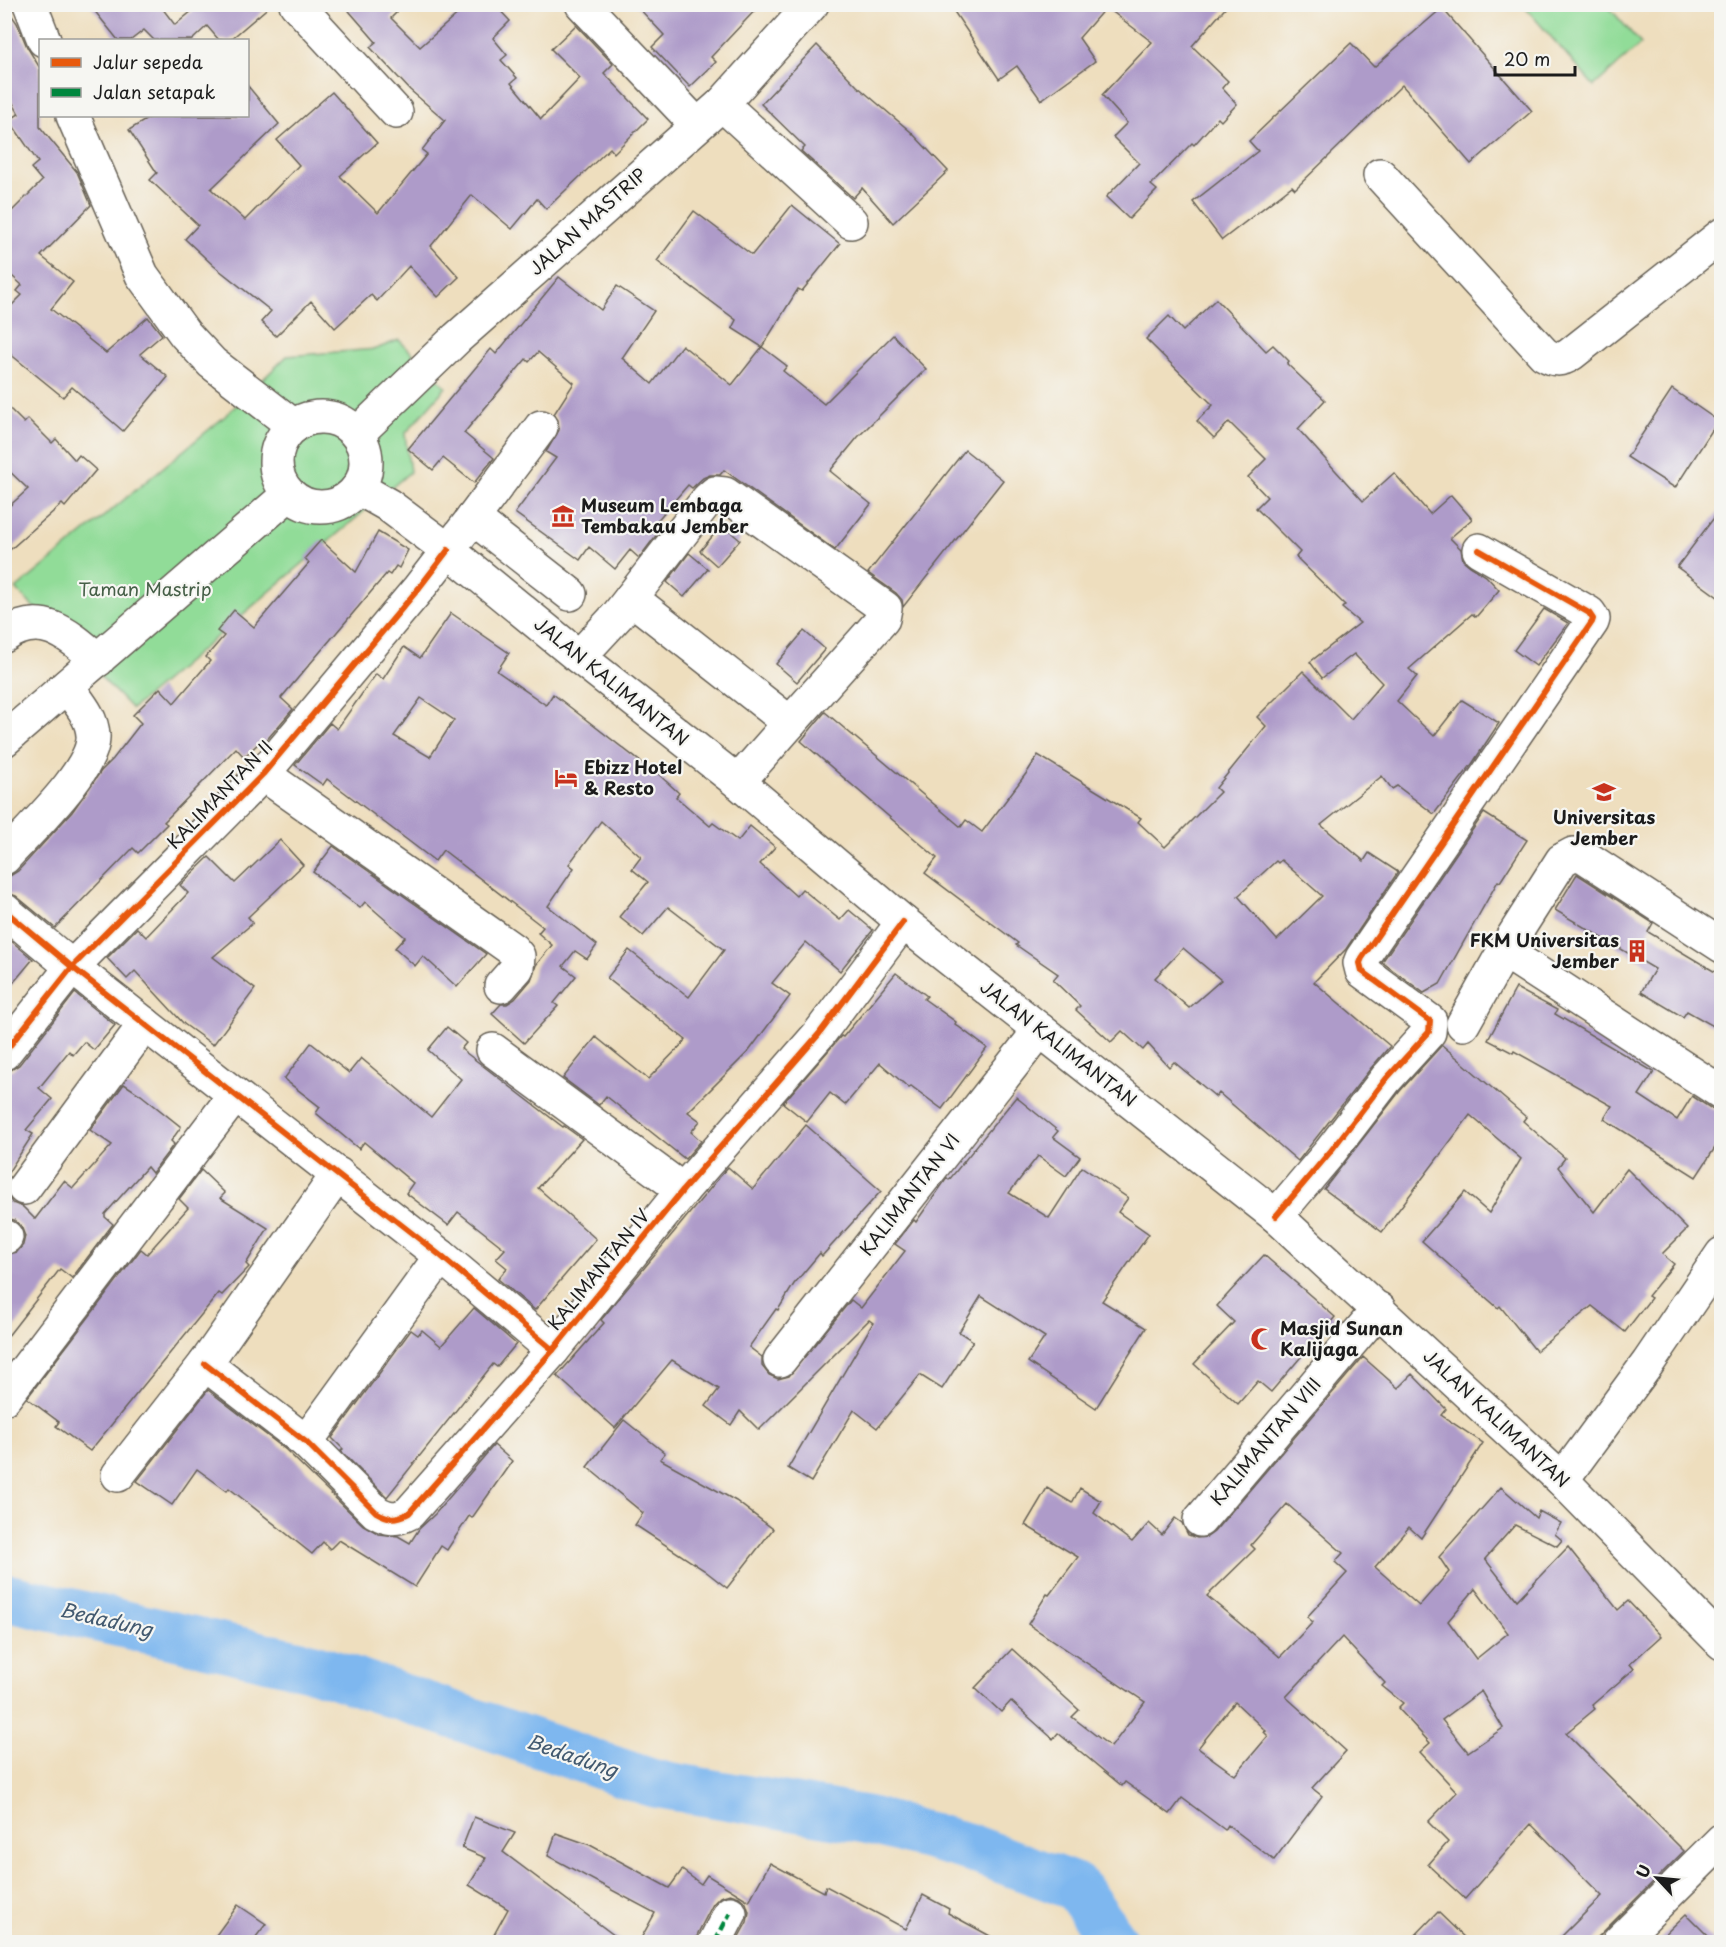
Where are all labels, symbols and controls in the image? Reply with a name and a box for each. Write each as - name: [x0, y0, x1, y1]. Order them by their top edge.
- legend: [39, 39, 249, 117]
- scale bar: [1495, 39, 1574, 77]
- text: 20 m: [1504, 45, 1550, 72]
- text: Jalur sepeda: [93, 48, 203, 75]
- text: Jalan setapak: [93, 78, 215, 105]
- street label: JALAN MASTRIP: [522, 161, 652, 281]
- place label: Museum Lembaga Tembakau Jember: [581, 491, 749, 539]
- museum icon: Museum Lembaga Tembakau Jember: [550, 503, 576, 529]
- park label: Taman Mastrip: [78, 575, 212, 602]
- street label: JALAN KALIMANTAN: [529, 610, 695, 752]
- street label: KALIMANTAN II: [160, 733, 278, 854]
- place label: Ebizz Hotel & Resto: [584, 753, 682, 801]
- hotel icon: Ebizz Hotel & Resto: [553, 765, 579, 791]
- school or university icon: Universitas Jember: [1591, 779, 1617, 805]
- place label: Universitas Jember: [1553, 803, 1656, 851]
- place label: FKM Universitas Jember: [1470, 926, 1620, 974]
- building icon: FKM Universitas Jember: [1624, 938, 1650, 964]
- street label: JALAN KALIMANTAN: [975, 973, 1143, 1113]
- street label: KALIMANTAN VI: [852, 1127, 965, 1261]
- street label: KALIMANTAN IV: [540, 1203, 655, 1336]
- place label: Masjid Sunan Kalijaga: [1280, 1314, 1403, 1362]
- mosque icon: Masjid Sunan Kalijaga: [1249, 1326, 1275, 1352]
- street label: JALAN KALIMANTAN: [1418, 1343, 1576, 1493]
- street label: KALIMANTAN VIII: [1203, 1371, 1327, 1511]
- water label: Bedadung: [57, 1594, 157, 1645]
- water label: Bedadung: [523, 1726, 623, 1785]
- north arrow: [1627, 1848, 1687, 1908]
- text: U: [1629, 1860, 1656, 1882]

